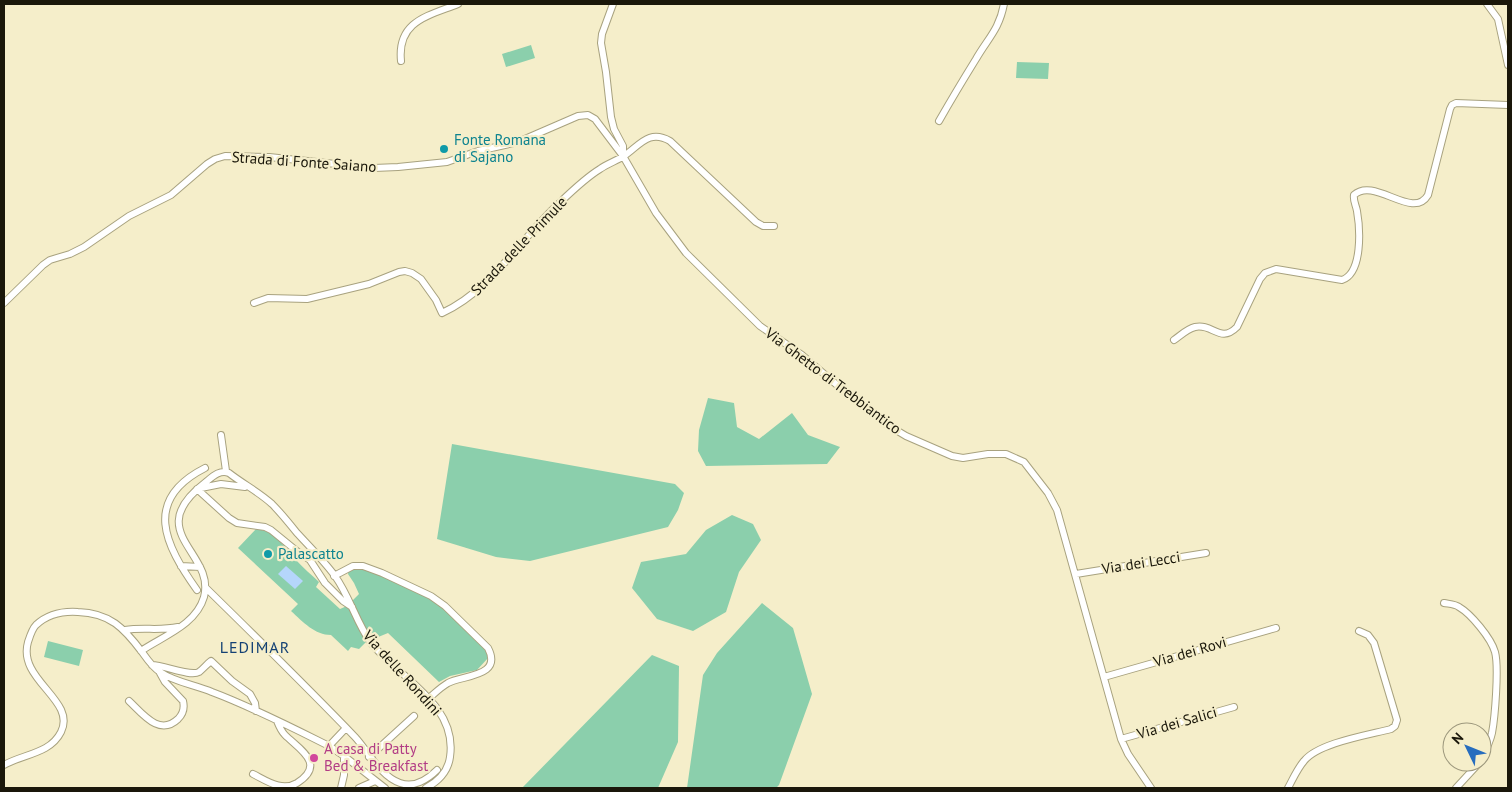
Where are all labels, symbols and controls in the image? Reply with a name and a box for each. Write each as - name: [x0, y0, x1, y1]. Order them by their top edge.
- place label: Fonte Romana di Sajano: [454, 130, 546, 166]
- marker: Fonte Romana di Sajano: [438, 143, 450, 155]
- street label: Strada di Fonte Saiano: [231, 147, 377, 176]
- street label: Strada delle Primule: [467, 192, 571, 299]
- street label: Via Ghetto di Trebbiantico: [761, 323, 905, 438]
- place label: Palascatto: [278, 544, 344, 563]
- street label: Via dei Lecci: [1099, 547, 1182, 578]
- marker: Palascatto: [262, 548, 274, 560]
- street label: Via delle Rondini: [358, 625, 446, 719]
- street label: Via dei Rovi: [1150, 632, 1229, 671]
- district label: LEDIMAR: [220, 637, 290, 657]
- street label: Via dei Salici: [1134, 702, 1219, 743]
- north arrow: [1442, 722, 1492, 772]
- text: N: [1448, 729, 1467, 748]
- place label: A casa di Patty Bed & Breakfast: [324, 739, 428, 775]
- marker: A casa di Patty Bed & Breakfast: [308, 752, 320, 764]

